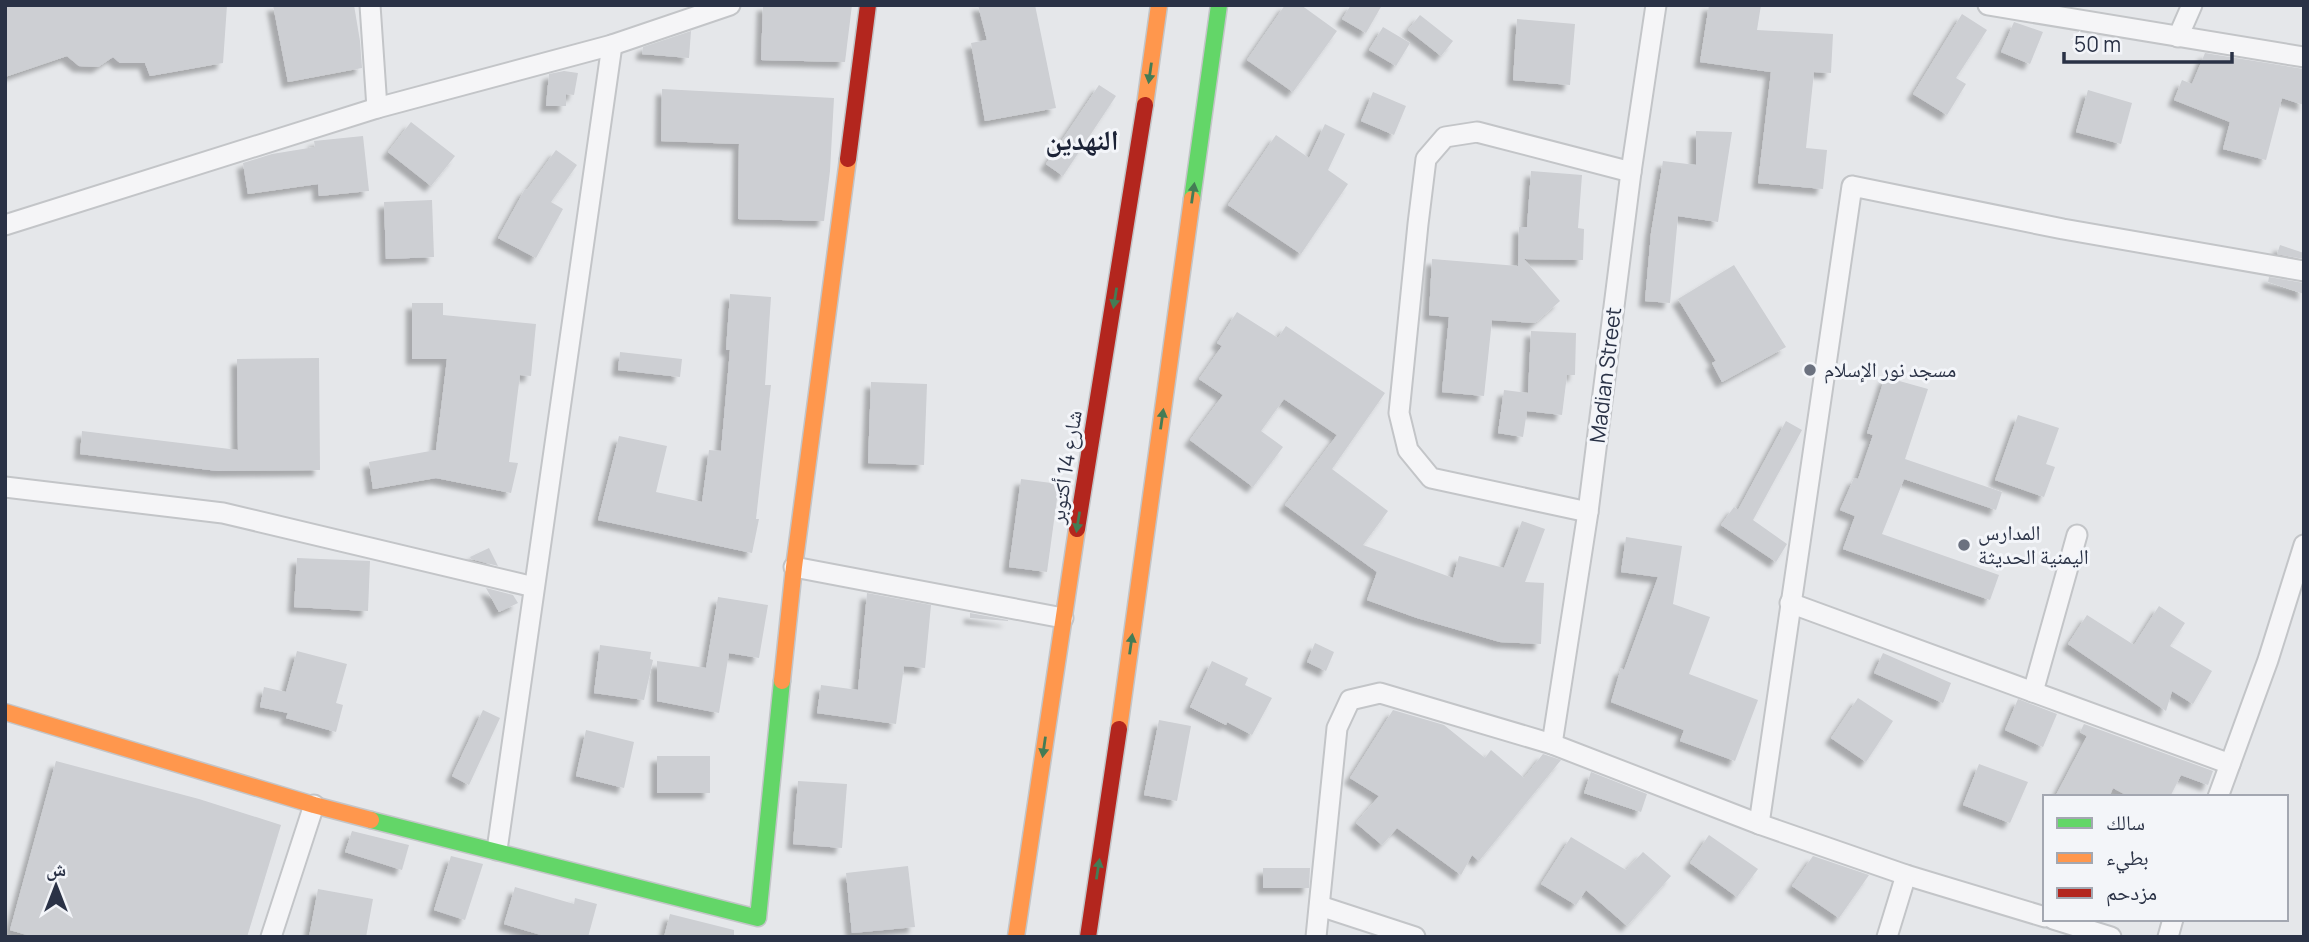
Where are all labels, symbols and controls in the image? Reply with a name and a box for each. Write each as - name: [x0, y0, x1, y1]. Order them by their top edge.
- scale bar: [2064, 21, 2232, 65]
- text: 50 m: [2074, 30, 2121, 58]
- one-way arrow: [1144, 62, 1155, 84]
- district label: النهدين: [1045, 120, 1119, 158]
- one-way arrow: [1188, 182, 1199, 204]
- one-way arrow: [1109, 287, 1120, 309]
- street label: Madian Street: [1583, 305, 1627, 444]
- place label: مسجد نور الإسلام: [1824, 355, 1956, 384]
- marker: مسجد نور الإسلام: [1802, 362, 1818, 378]
- street label: شارع 14 أكتوبر: [1042, 408, 1088, 526]
- one-way arrow: [1156, 408, 1167, 430]
- one-way arrow: [1072, 511, 1083, 533]
- place label: المدارس اليمنية الحديثة: [1978, 518, 2089, 570]
- marker: المدارس اليمنية الحديثة: [1956, 537, 1972, 553]
- one-way arrow: [1125, 633, 1136, 655]
- one-way arrow: [1038, 736, 1049, 758]
- legend: [2043, 795, 2288, 921]
- text: سالك: [2106, 808, 2145, 836]
- text: بطيء: [2106, 843, 2149, 874]
- north arrow: [21, 851, 91, 921]
- text: ش: [46, 856, 66, 882]
- one-way arrow: [1093, 858, 1104, 880]
- text: مزدحم: [2106, 878, 2157, 907]

